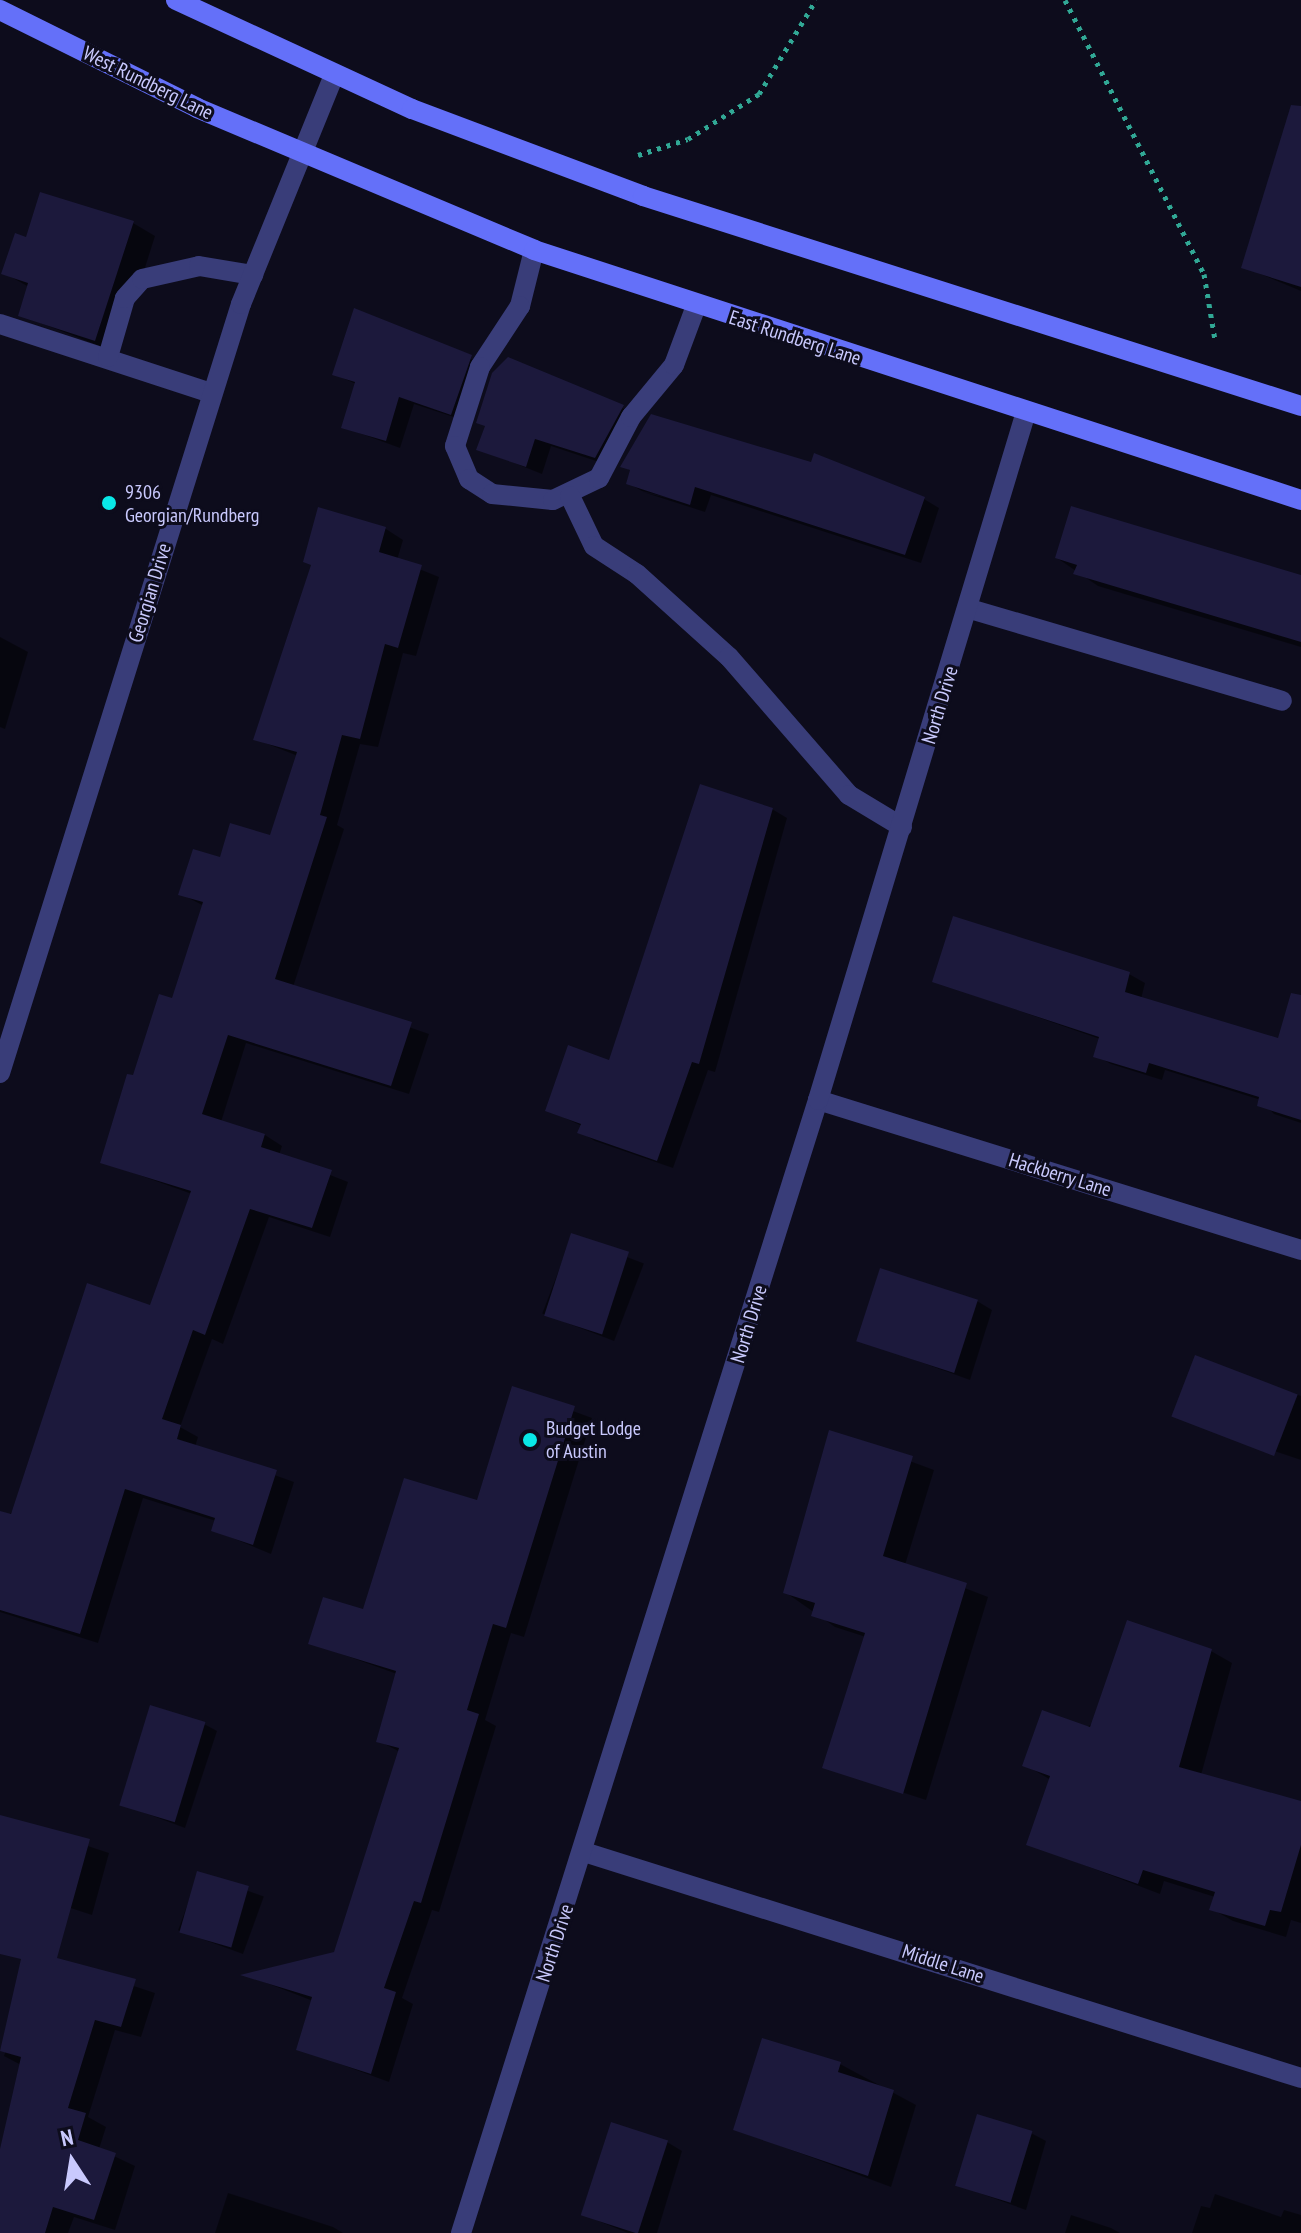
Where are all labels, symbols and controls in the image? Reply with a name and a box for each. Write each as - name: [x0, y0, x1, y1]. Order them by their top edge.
- street label: West Rundberg Lane: [79, 41, 217, 125]
- street label: East Rundberg Lane: [726, 305, 864, 371]
- place label: 9306 Georgian/Rundberg: [125, 480, 259, 527]
- marker: 9306 Georgian/Rundberg: [100, 494, 118, 512]
- street label: Georgian Drive: [124, 541, 176, 645]
- street label: North Drive: [917, 663, 963, 747]
- street label: Hackberry Lane: [1006, 1148, 1114, 1202]
- street label: North Drive: [726, 1282, 772, 1366]
- place label: Budget Lodge of Austin: [546, 1416, 641, 1463]
- marker: Budget Lodge of Austin: [521, 1431, 539, 1449]
- street label: North Drive: [531, 1901, 579, 1985]
- street label: Middle Lane: [899, 1940, 987, 1988]
- north arrow: [32, 2121, 112, 2201]
- text: N: [58, 2123, 76, 2152]

